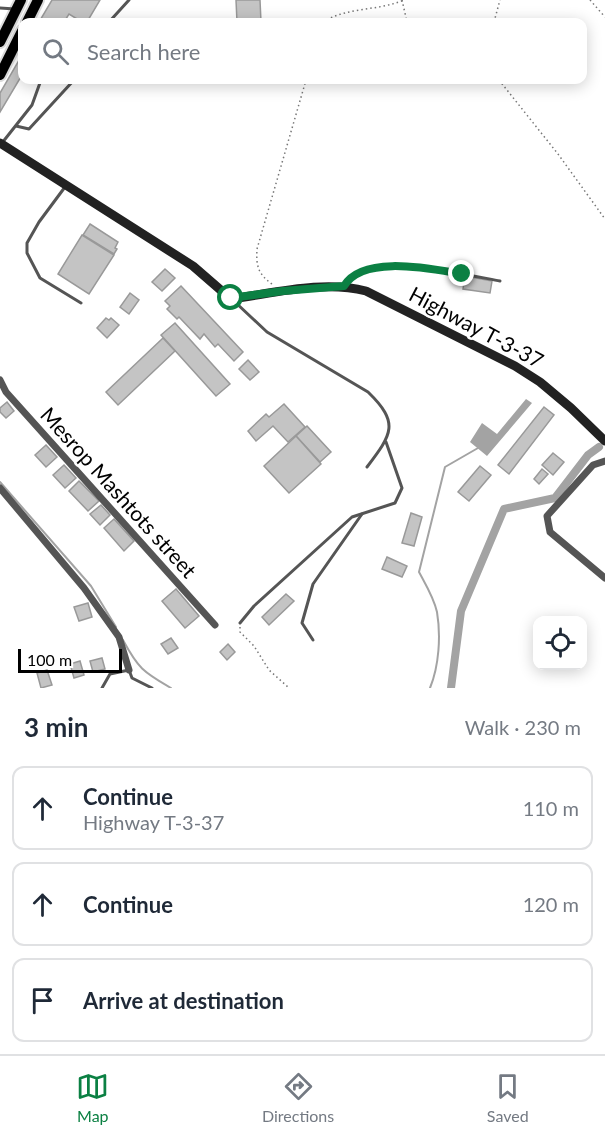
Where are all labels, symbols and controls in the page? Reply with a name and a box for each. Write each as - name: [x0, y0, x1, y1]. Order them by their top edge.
- search box: [18, 18, 587, 84]
- icon: search: [39, 35, 72, 68]
- text: Search here: [87, 38, 200, 65]
- route end: [448, 260, 474, 286]
- street label: Highway T-3-37: [405, 281, 548, 373]
- route start: [217, 284, 243, 310]
- street label: Mesrop Mashtots street: [36, 402, 203, 583]
- map controls: [533, 616, 587, 670]
- button: locate: [533, 616, 587, 670]
- scale bar: [18, 646, 122, 674]
- text: 100 m: [27, 650, 72, 669]
- text: 3 min: [24, 711, 88, 743]
- text: Walk · 230 m: [465, 715, 581, 739]
- text: Continue: [83, 783, 173, 810]
- icon: ahead: [26, 792, 59, 825]
- text: 110 m: [523, 796, 579, 820]
- text: Highway T-3-37: [83, 810, 224, 834]
- icon: ahead: [26, 888, 59, 921]
- text: Continue: [83, 891, 173, 918]
- text: 120 m: [523, 892, 579, 916]
- icon: arrive: [26, 984, 59, 1017]
- text: Arrive at destination: [83, 987, 284, 1014]
- tab: Map: [76, 1070, 109, 1125]
- tab: Directions: [262, 1070, 334, 1125]
- tab: Saved: [487, 1070, 529, 1125]

